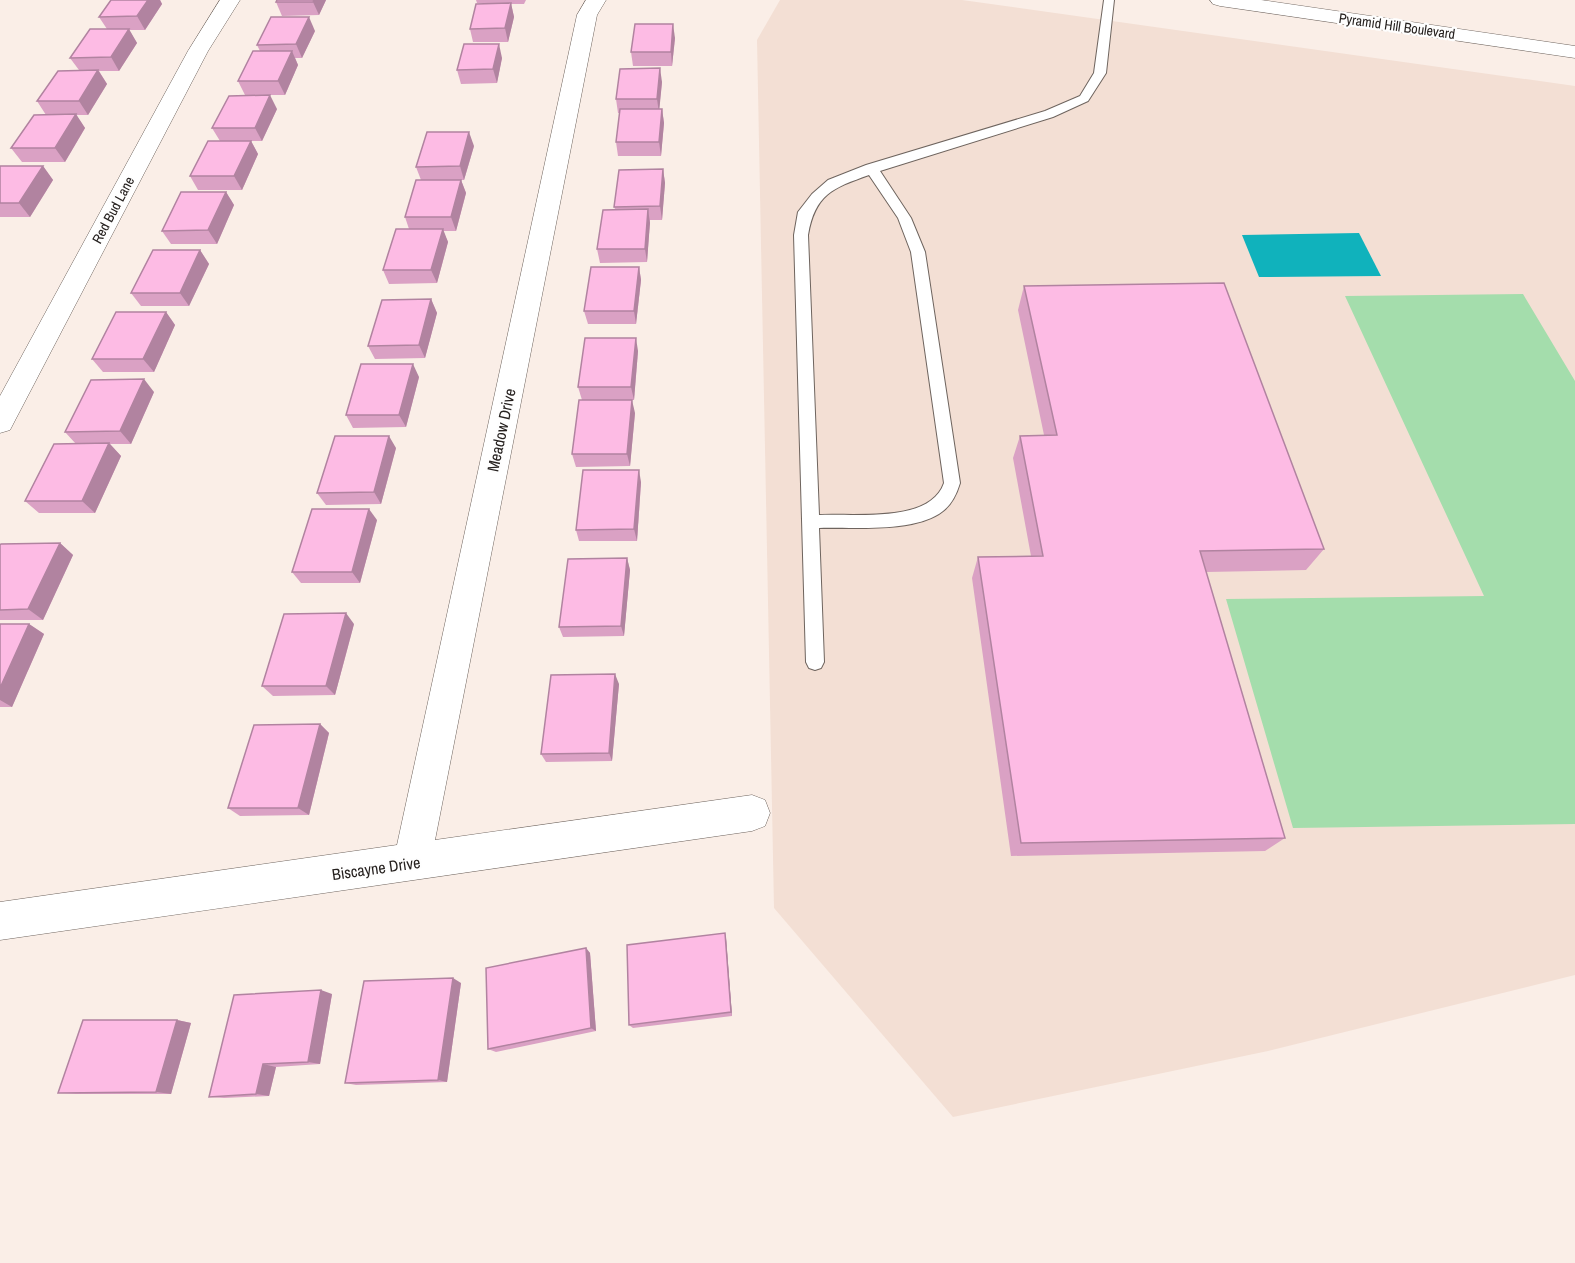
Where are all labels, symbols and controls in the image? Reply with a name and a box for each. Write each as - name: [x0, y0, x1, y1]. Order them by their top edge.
- street label: Pyramid Hill Boulevard: [1338, 9, 1456, 43]
- street label: Red Bud Lane: [88, 173, 138, 247]
- street label: Meadow Drive: [481, 386, 521, 474]
- street label: Biscayne Drive: [330, 851, 422, 885]

